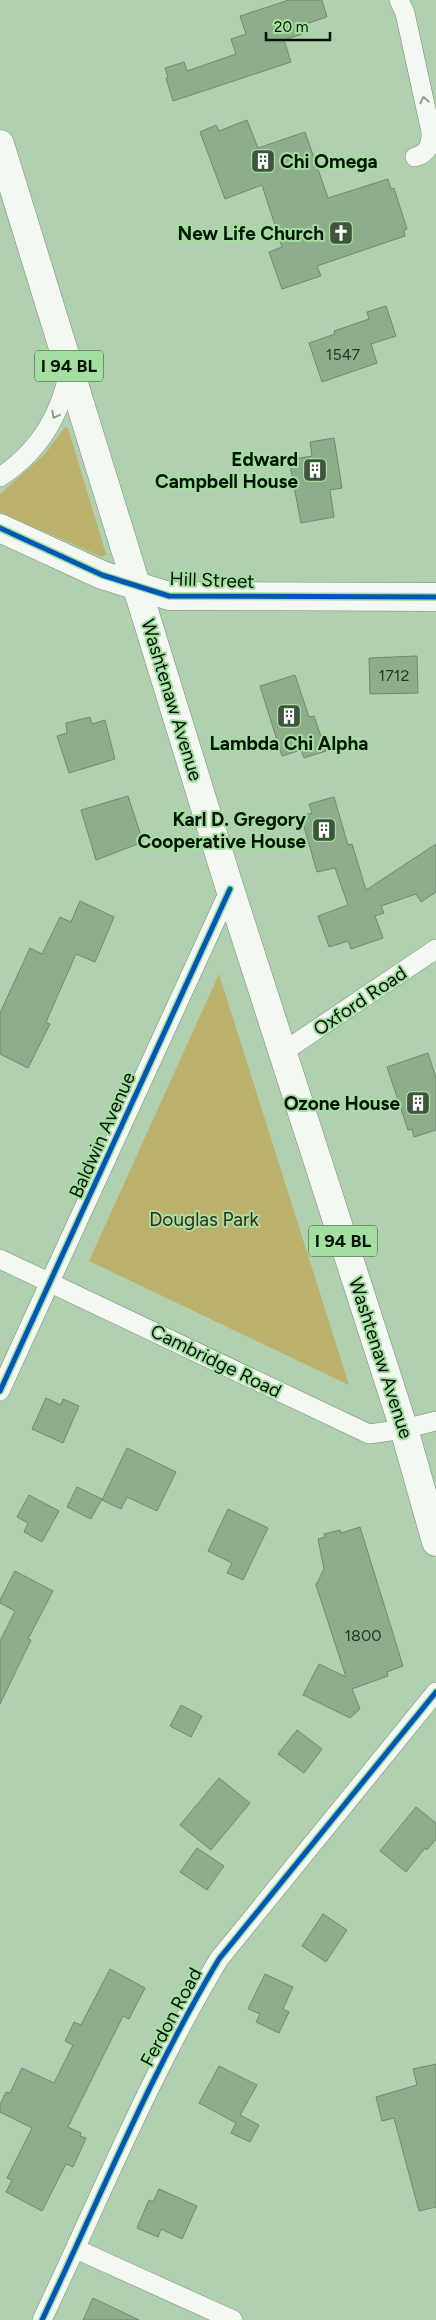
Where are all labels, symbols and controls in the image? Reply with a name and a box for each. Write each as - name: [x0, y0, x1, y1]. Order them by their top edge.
- scale bar: [266, 10, 330, 42]
- text: 20 m: [274, 18, 308, 36]
- one-way arrow: [419, 96, 430, 105]
- building icon: Chi Omega: [250, 148, 276, 174]
- place label: Chi Omega: [280, 150, 378, 173]
- church icon: New Life Church: [328, 220, 354, 246]
- place label: New Life Church: [178, 222, 324, 245]
- house number: 1547: [326, 345, 361, 364]
- road number: I 94 BL: [35, 351, 103, 382]
- one-way arrow: [51, 410, 61, 419]
- place label: Edward Campbell House: [155, 448, 298, 493]
- building icon: Edward Campbell House: [302, 457, 328, 483]
- street label: Hill Street: [169, 567, 255, 593]
- street label: Washtenaw Avenue: [136, 616, 208, 784]
- house number: 1712: [379, 666, 409, 685]
- building icon: Lambda Chi Alpha: [276, 703, 302, 729]
- place label: Lambda Chi Alpha: [210, 732, 368, 755]
- place label: Karl D. Gregory Cooperative House: [137, 808, 306, 853]
- building icon: Karl D. Gregory Cooperative House: [311, 817, 337, 843]
- street label: Oxford Road: [309, 961, 411, 1041]
- street label: Baldwin Avenue: [64, 1068, 140, 1202]
- building icon: Ozone House: [405, 1090, 431, 1116]
- place label: Ozone House: [284, 1092, 400, 1115]
- park label: Douglas Park: [149, 1208, 259, 1231]
- road number: I 94 BL: [309, 1226, 377, 1256]
- street label: Washtenaw Avenue: [344, 1274, 418, 1442]
- street label: Cambridge Road: [147, 1319, 285, 1403]
- house number: 1800: [345, 1626, 381, 1645]
- street label: Ferdon Road: [135, 1964, 207, 2070]

